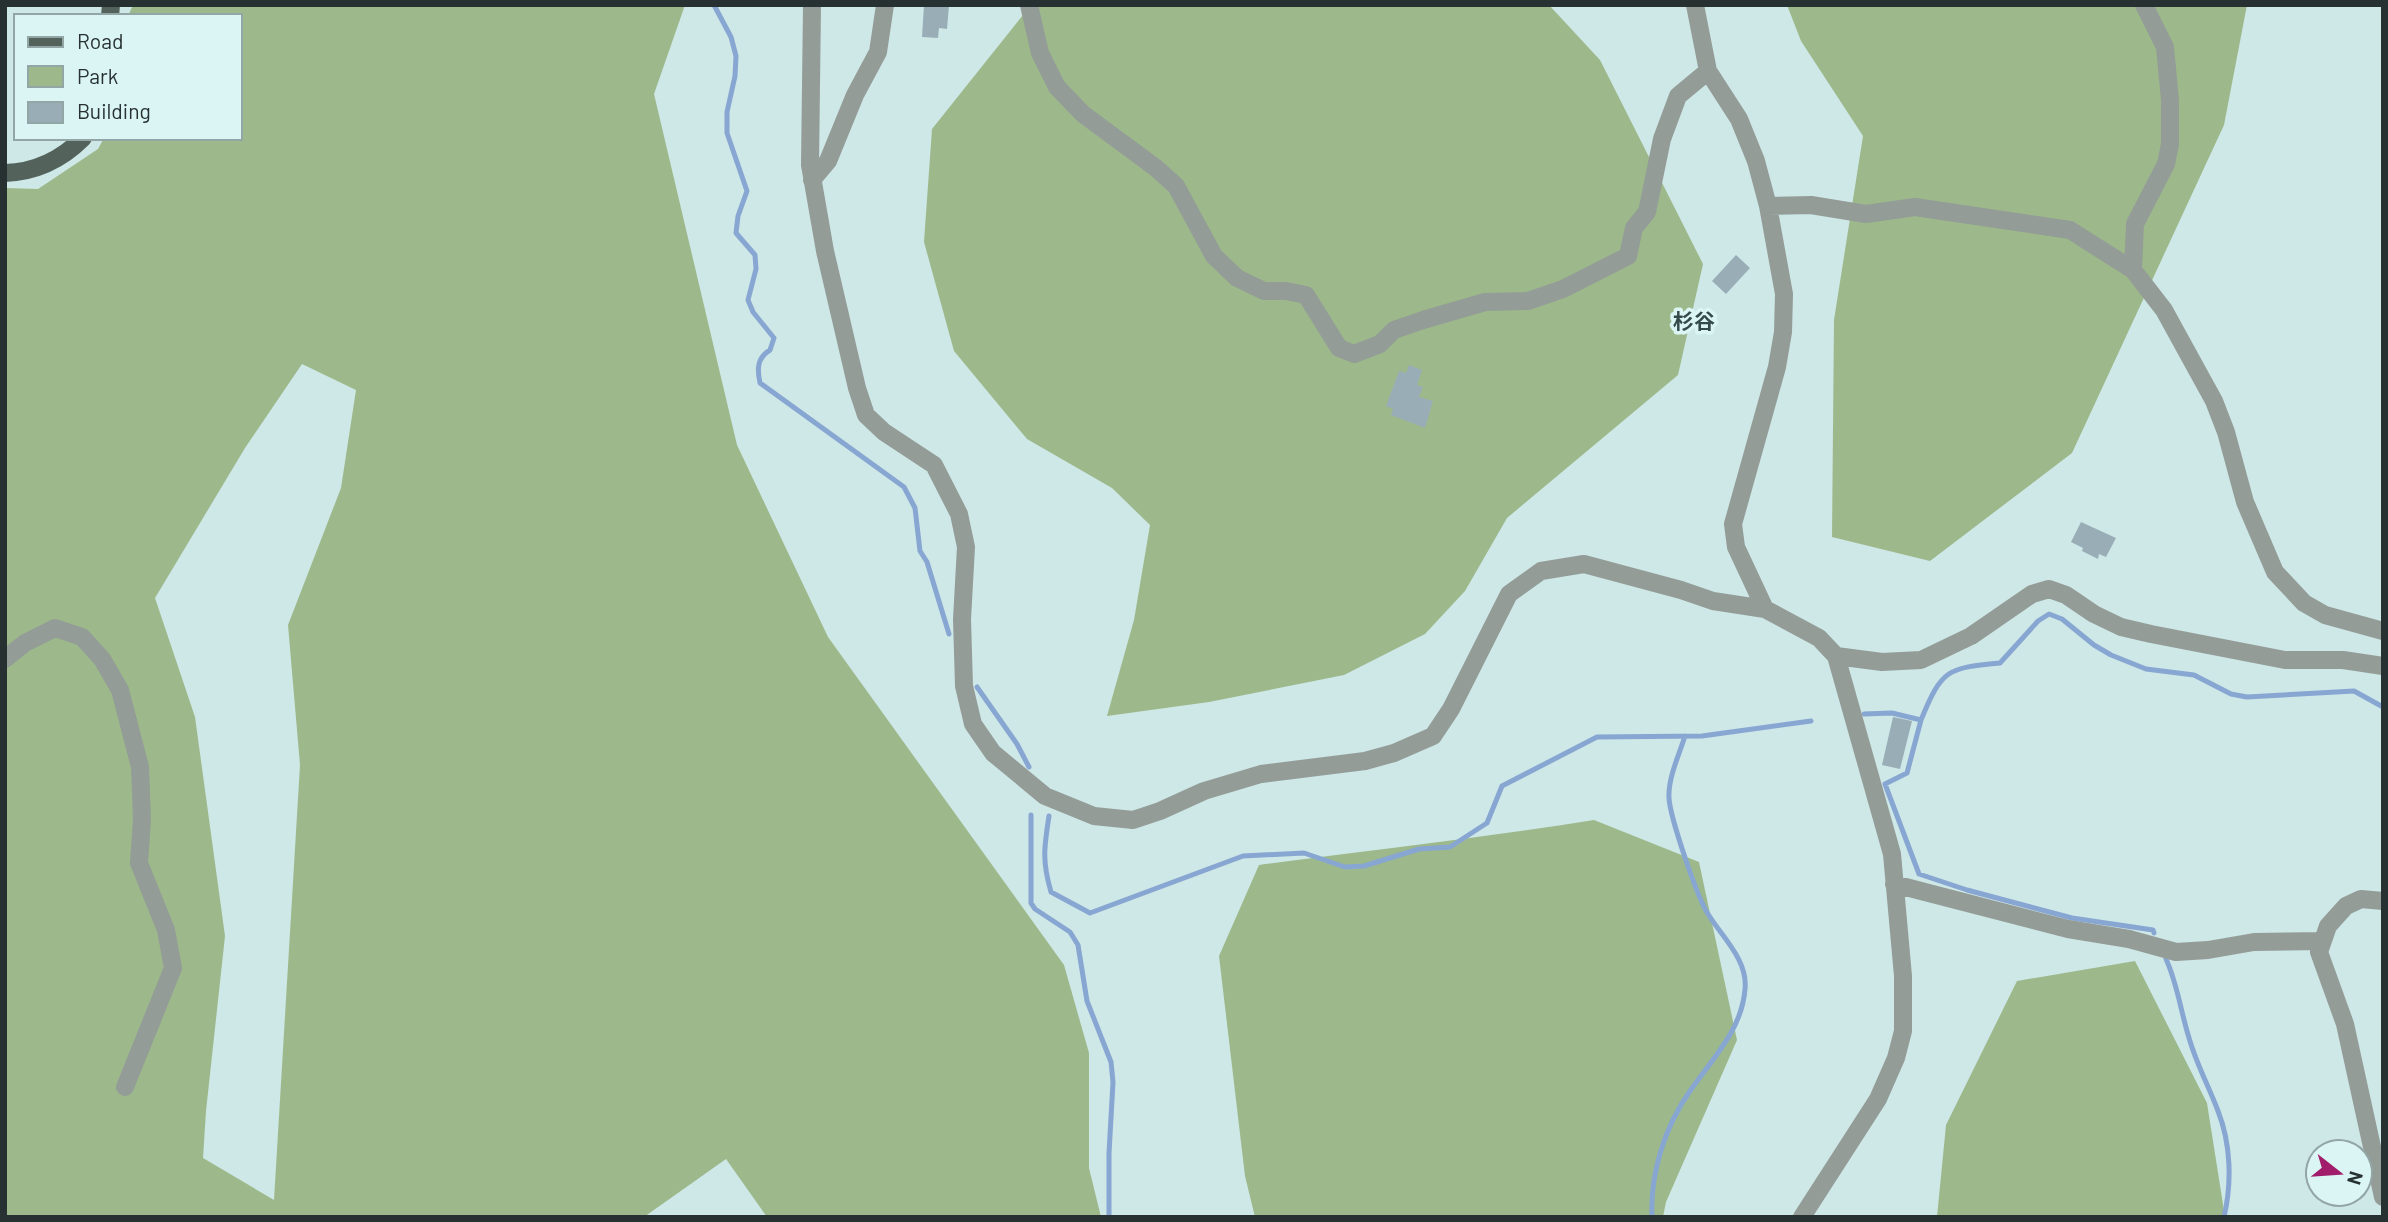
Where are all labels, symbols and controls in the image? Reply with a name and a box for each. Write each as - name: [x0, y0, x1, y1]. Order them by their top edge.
- legend: [14, 14, 242, 140]
- text: Road: [77, 28, 123, 53]
- text: Park: [77, 63, 118, 88]
- text: Building: [77, 98, 151, 123]
- district label: 杉谷: [1673, 308, 1715, 333]
- north arrow: [2304, 1138, 2374, 1208]
- text: N: [2343, 1169, 2369, 1188]

